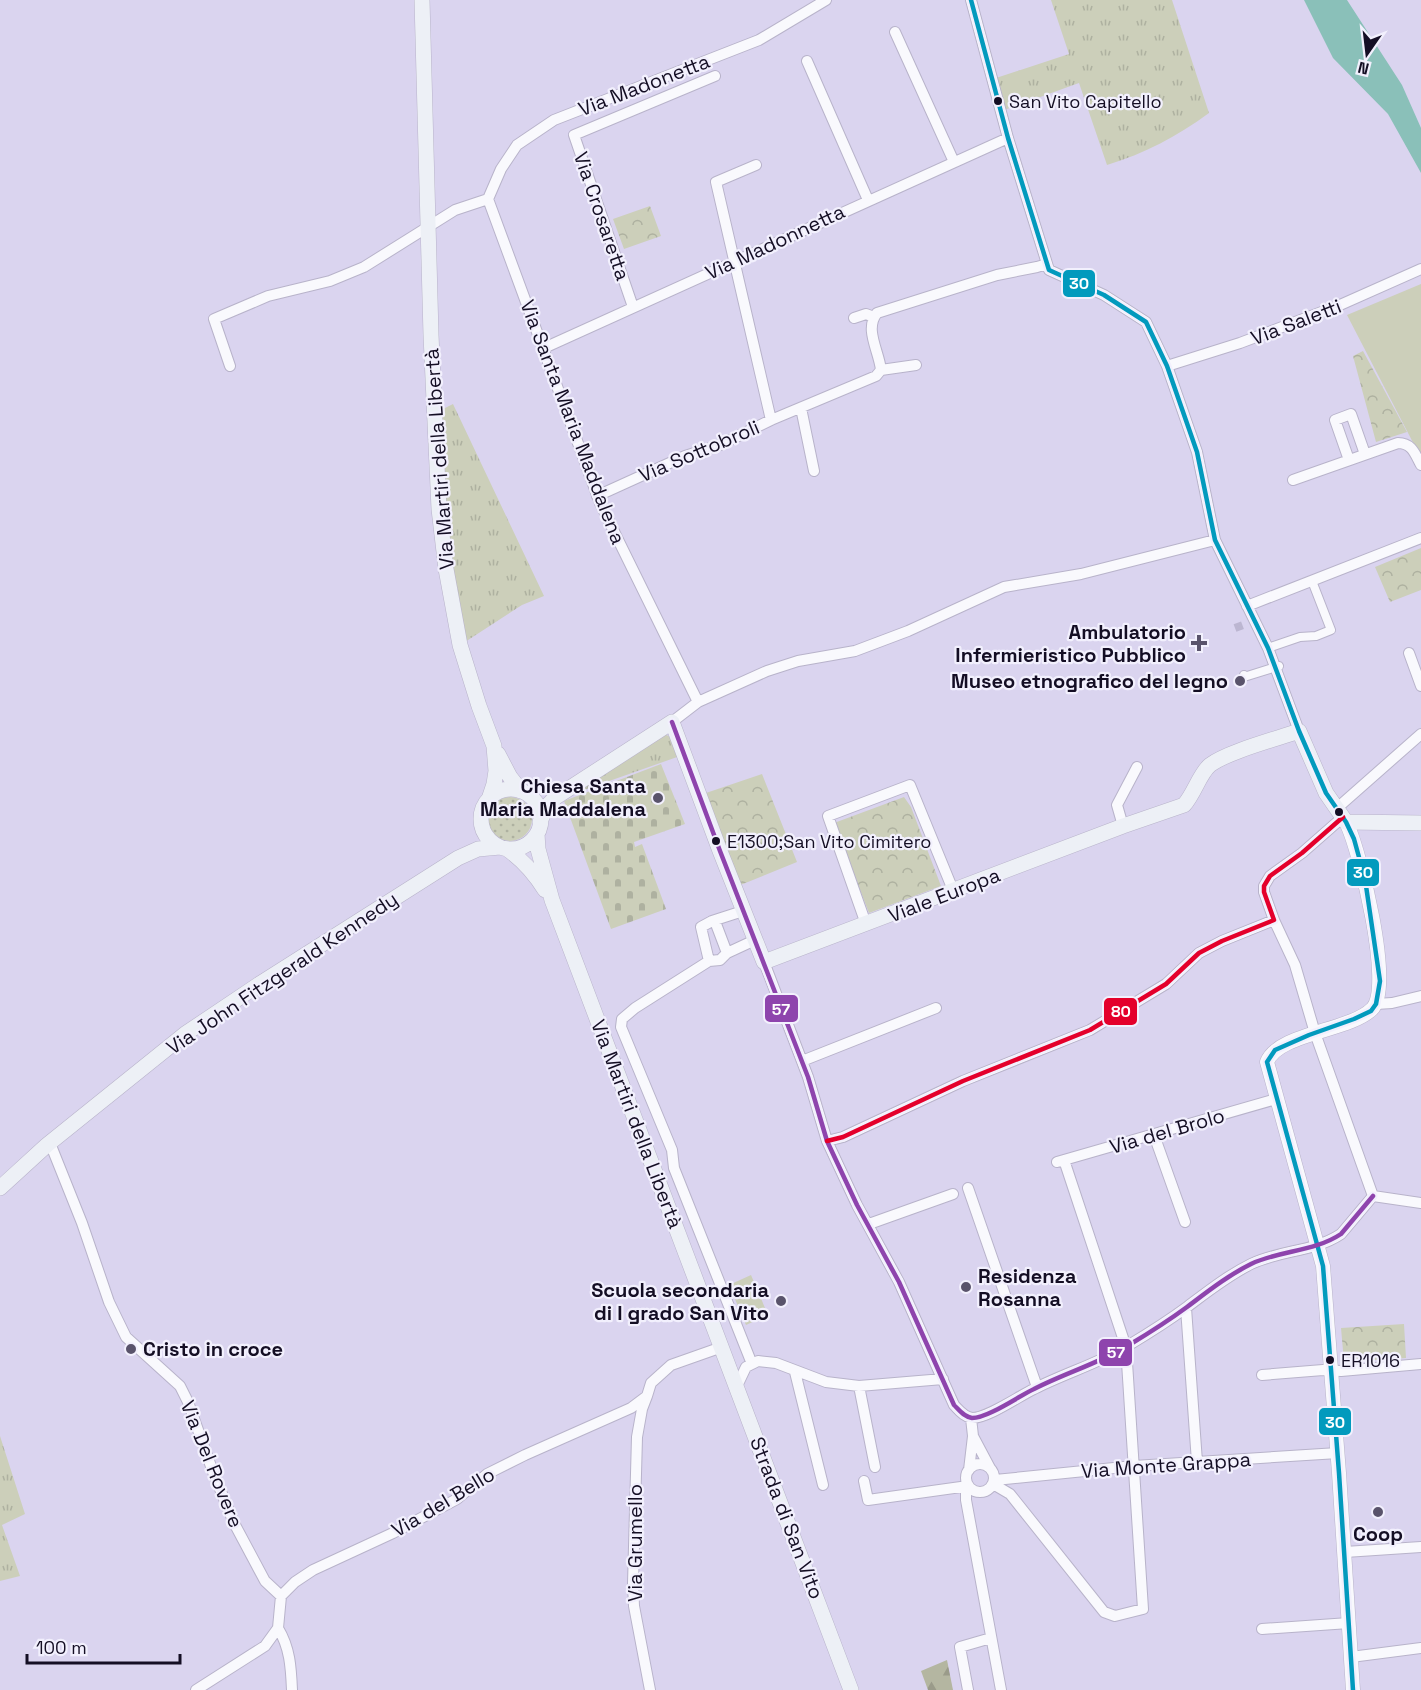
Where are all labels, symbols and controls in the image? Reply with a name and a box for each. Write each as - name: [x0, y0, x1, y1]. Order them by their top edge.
- north arrow: [1337, 24, 1397, 84]
- street label: Via Madonetta: [574, 48, 714, 122]
- text: N: [1356, 57, 1371, 80]
- place label: San Vito Capitello: [1009, 90, 1162, 113]
- marker: San Vito Capitello: [992, 95, 1004, 107]
- street label: Via Crosaretta: [568, 148, 636, 284]
- street label: Via Madonnetta: [701, 198, 849, 286]
- line badge: 30: [1062, 269, 1096, 298]
- text: 30: [1069, 273, 1089, 294]
- street label: Via Saletti: [1247, 293, 1345, 351]
- street label: Via Santa Maria Maddalena: [514, 296, 632, 548]
- street label: Via Martiri della Libertà: [418, 347, 460, 571]
- street label: Via Sottobroli: [635, 414, 763, 488]
- place label: Ambulatorio Infermieristico Pubblico: [955, 619, 1186, 668]
- marker: Ambulatorio Infermieristico Pubblico: [1190, 634, 1208, 652]
- place label: Museo etnografico del legno: [951, 668, 1228, 694]
- marker: Museo etnografico del legno: [1233, 674, 1247, 688]
- place label: Chiesa Santa Maria Maddalena: [480, 773, 646, 822]
- marker: Chiesa Santa Maria Maddalena: [651, 791, 665, 805]
- unlabelled marker: [1333, 806, 1345, 818]
- place label: E1300;San Vito Cimitero: [727, 830, 931, 853]
- marker: E1300;San Vito Cimitero: [710, 835, 722, 847]
- line badge: 30: [1346, 858, 1380, 887]
- street label: Viale Europa: [884, 862, 1004, 928]
- text: 30: [1353, 862, 1373, 883]
- street label: Via John Fitzgerald Kennedy: [161, 886, 403, 1060]
- line badge: 57: [764, 994, 799, 1023]
- line badge: 80: [1103, 997, 1138, 1026]
- text: 57: [772, 999, 790, 1020]
- text: 80: [1111, 1001, 1131, 1022]
- street label: Via Martiri della Libertà: [585, 1016, 689, 1232]
- street label: Via del Brolo: [1106, 1102, 1228, 1160]
- place label: Residenza Rosanna: [978, 1263, 1077, 1312]
- place label: Scuola secondaria di I grado San Vito: [591, 1277, 769, 1326]
- marker: Residenza Rosanna: [959, 1280, 973, 1294]
- marker: Scuola secondaria di I grado San Vito: [774, 1294, 788, 1308]
- place label: Cristo in croce: [143, 1336, 283, 1362]
- line badge: 57: [1098, 1338, 1133, 1367]
- marker: Cristo in croce: [124, 1342, 138, 1356]
- text: 57: [1107, 1342, 1125, 1363]
- place label: ER1016: [1341, 1349, 1400, 1372]
- marker: ER1016: [1324, 1354, 1336, 1366]
- street label: Via Del Rovere: [175, 1397, 249, 1531]
- line badge: 30: [1318, 1407, 1352, 1436]
- text: 30: [1325, 1412, 1345, 1433]
- street label: Strada di San Vito: [744, 1433, 830, 1603]
- street label: Via Monte Grappa: [1080, 1446, 1252, 1484]
- street label: Via del Bello: [387, 1461, 499, 1543]
- street label: Via Grumello: [622, 1484, 648, 1602]
- marker: Coop: [1371, 1505, 1385, 1519]
- place label: Coop: [1353, 1521, 1403, 1547]
- scale bar: [27, 1627, 180, 1665]
- text: 100 m: [36, 1636, 87, 1659]

